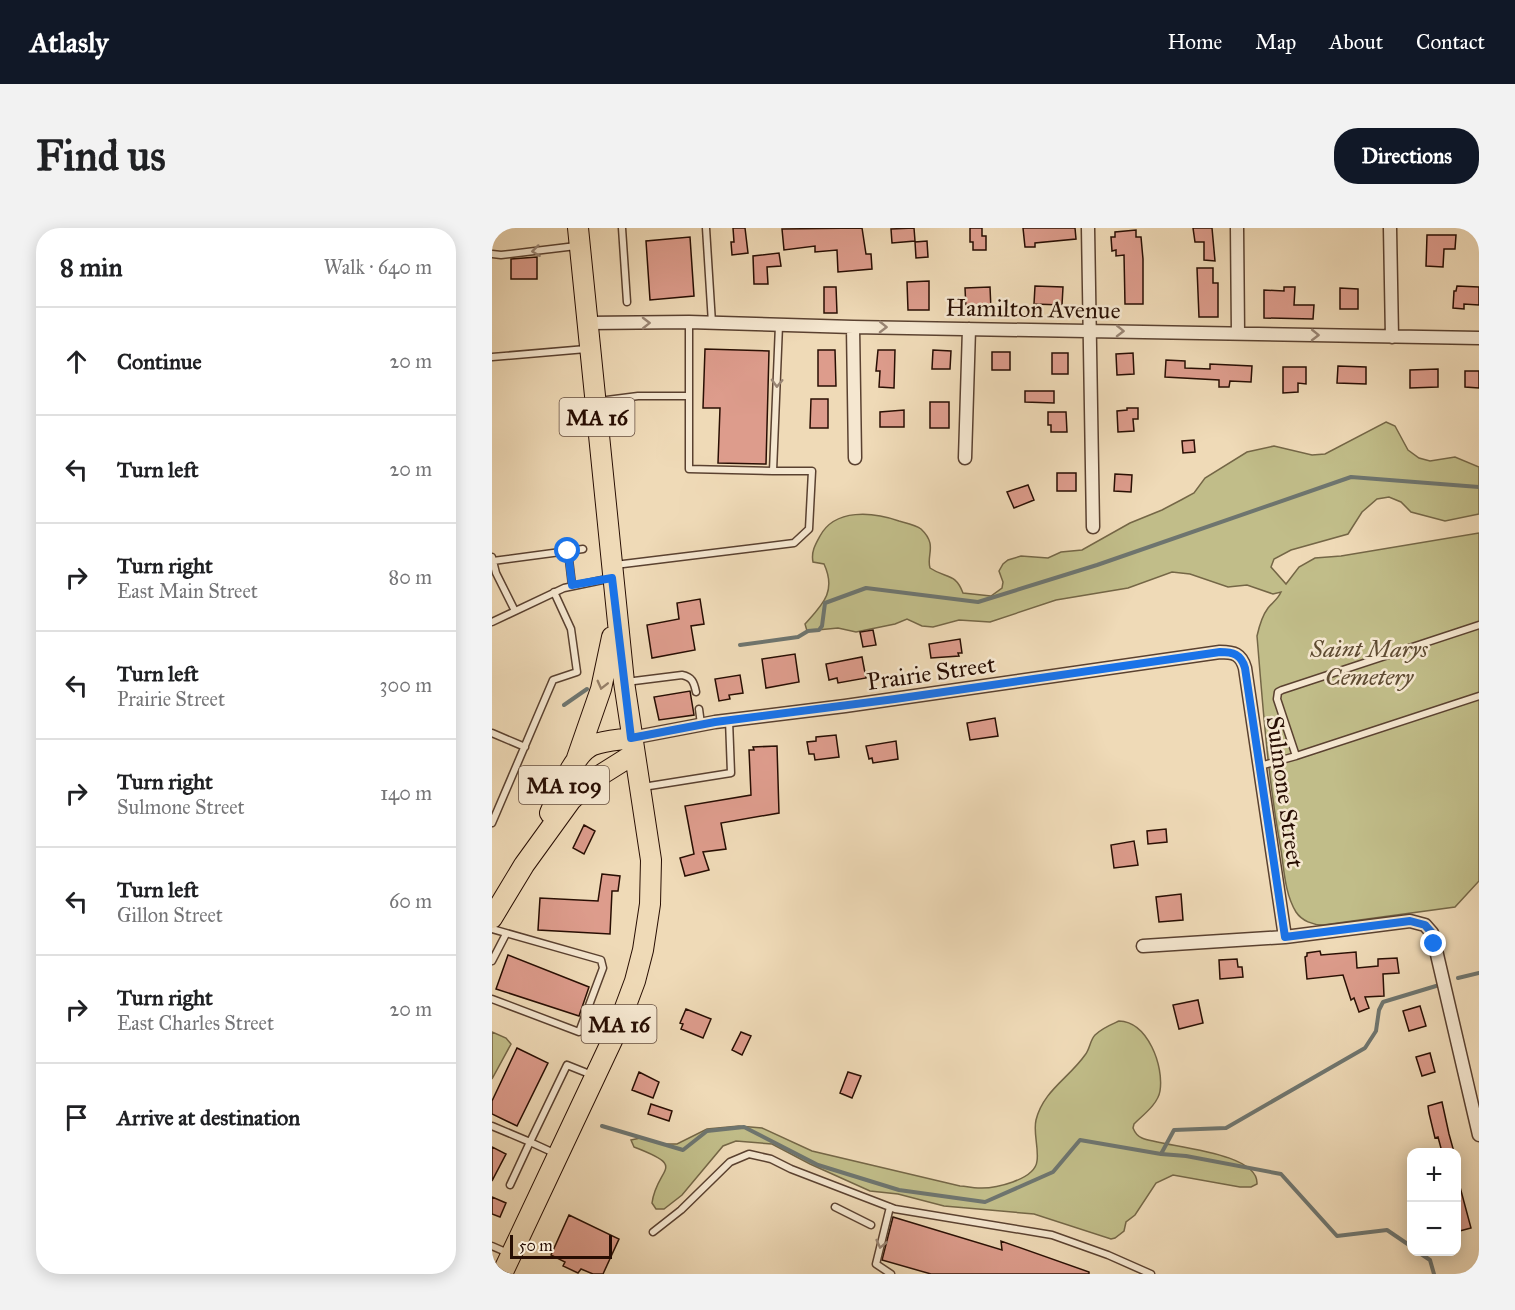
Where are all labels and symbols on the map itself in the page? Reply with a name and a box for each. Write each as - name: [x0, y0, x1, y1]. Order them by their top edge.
- one-way arrow: [531, 244, 540, 256]
- street label: Hamilton Avenue: [945, 292, 1121, 326]
- one-way arrow: [641, 316, 650, 329]
- one-way arrow: [878, 321, 887, 334]
- one-way arrow: [1115, 325, 1124, 338]
- one-way arrow: [1310, 329, 1319, 341]
- one-way arrow: [770, 379, 783, 388]
- road number: MA 16: [560, 398, 634, 436]
- route start: [554, 537, 580, 563]
- park label: Saint Marys Cemetery: [1309, 634, 1429, 692]
- street label: Prairie Street: [865, 649, 998, 697]
- one-way arrow: [597, 680, 610, 690]
- street label: Sulmone Street: [1259, 714, 1311, 870]
- road number: MA 109: [519, 766, 609, 804]
- route end: [1420, 930, 1446, 956]
- road number: MA 16: [582, 1005, 656, 1043]
- scale bar: [510, 1232, 612, 1260]
- one-way arrow: [875, 1239, 888, 1249]

